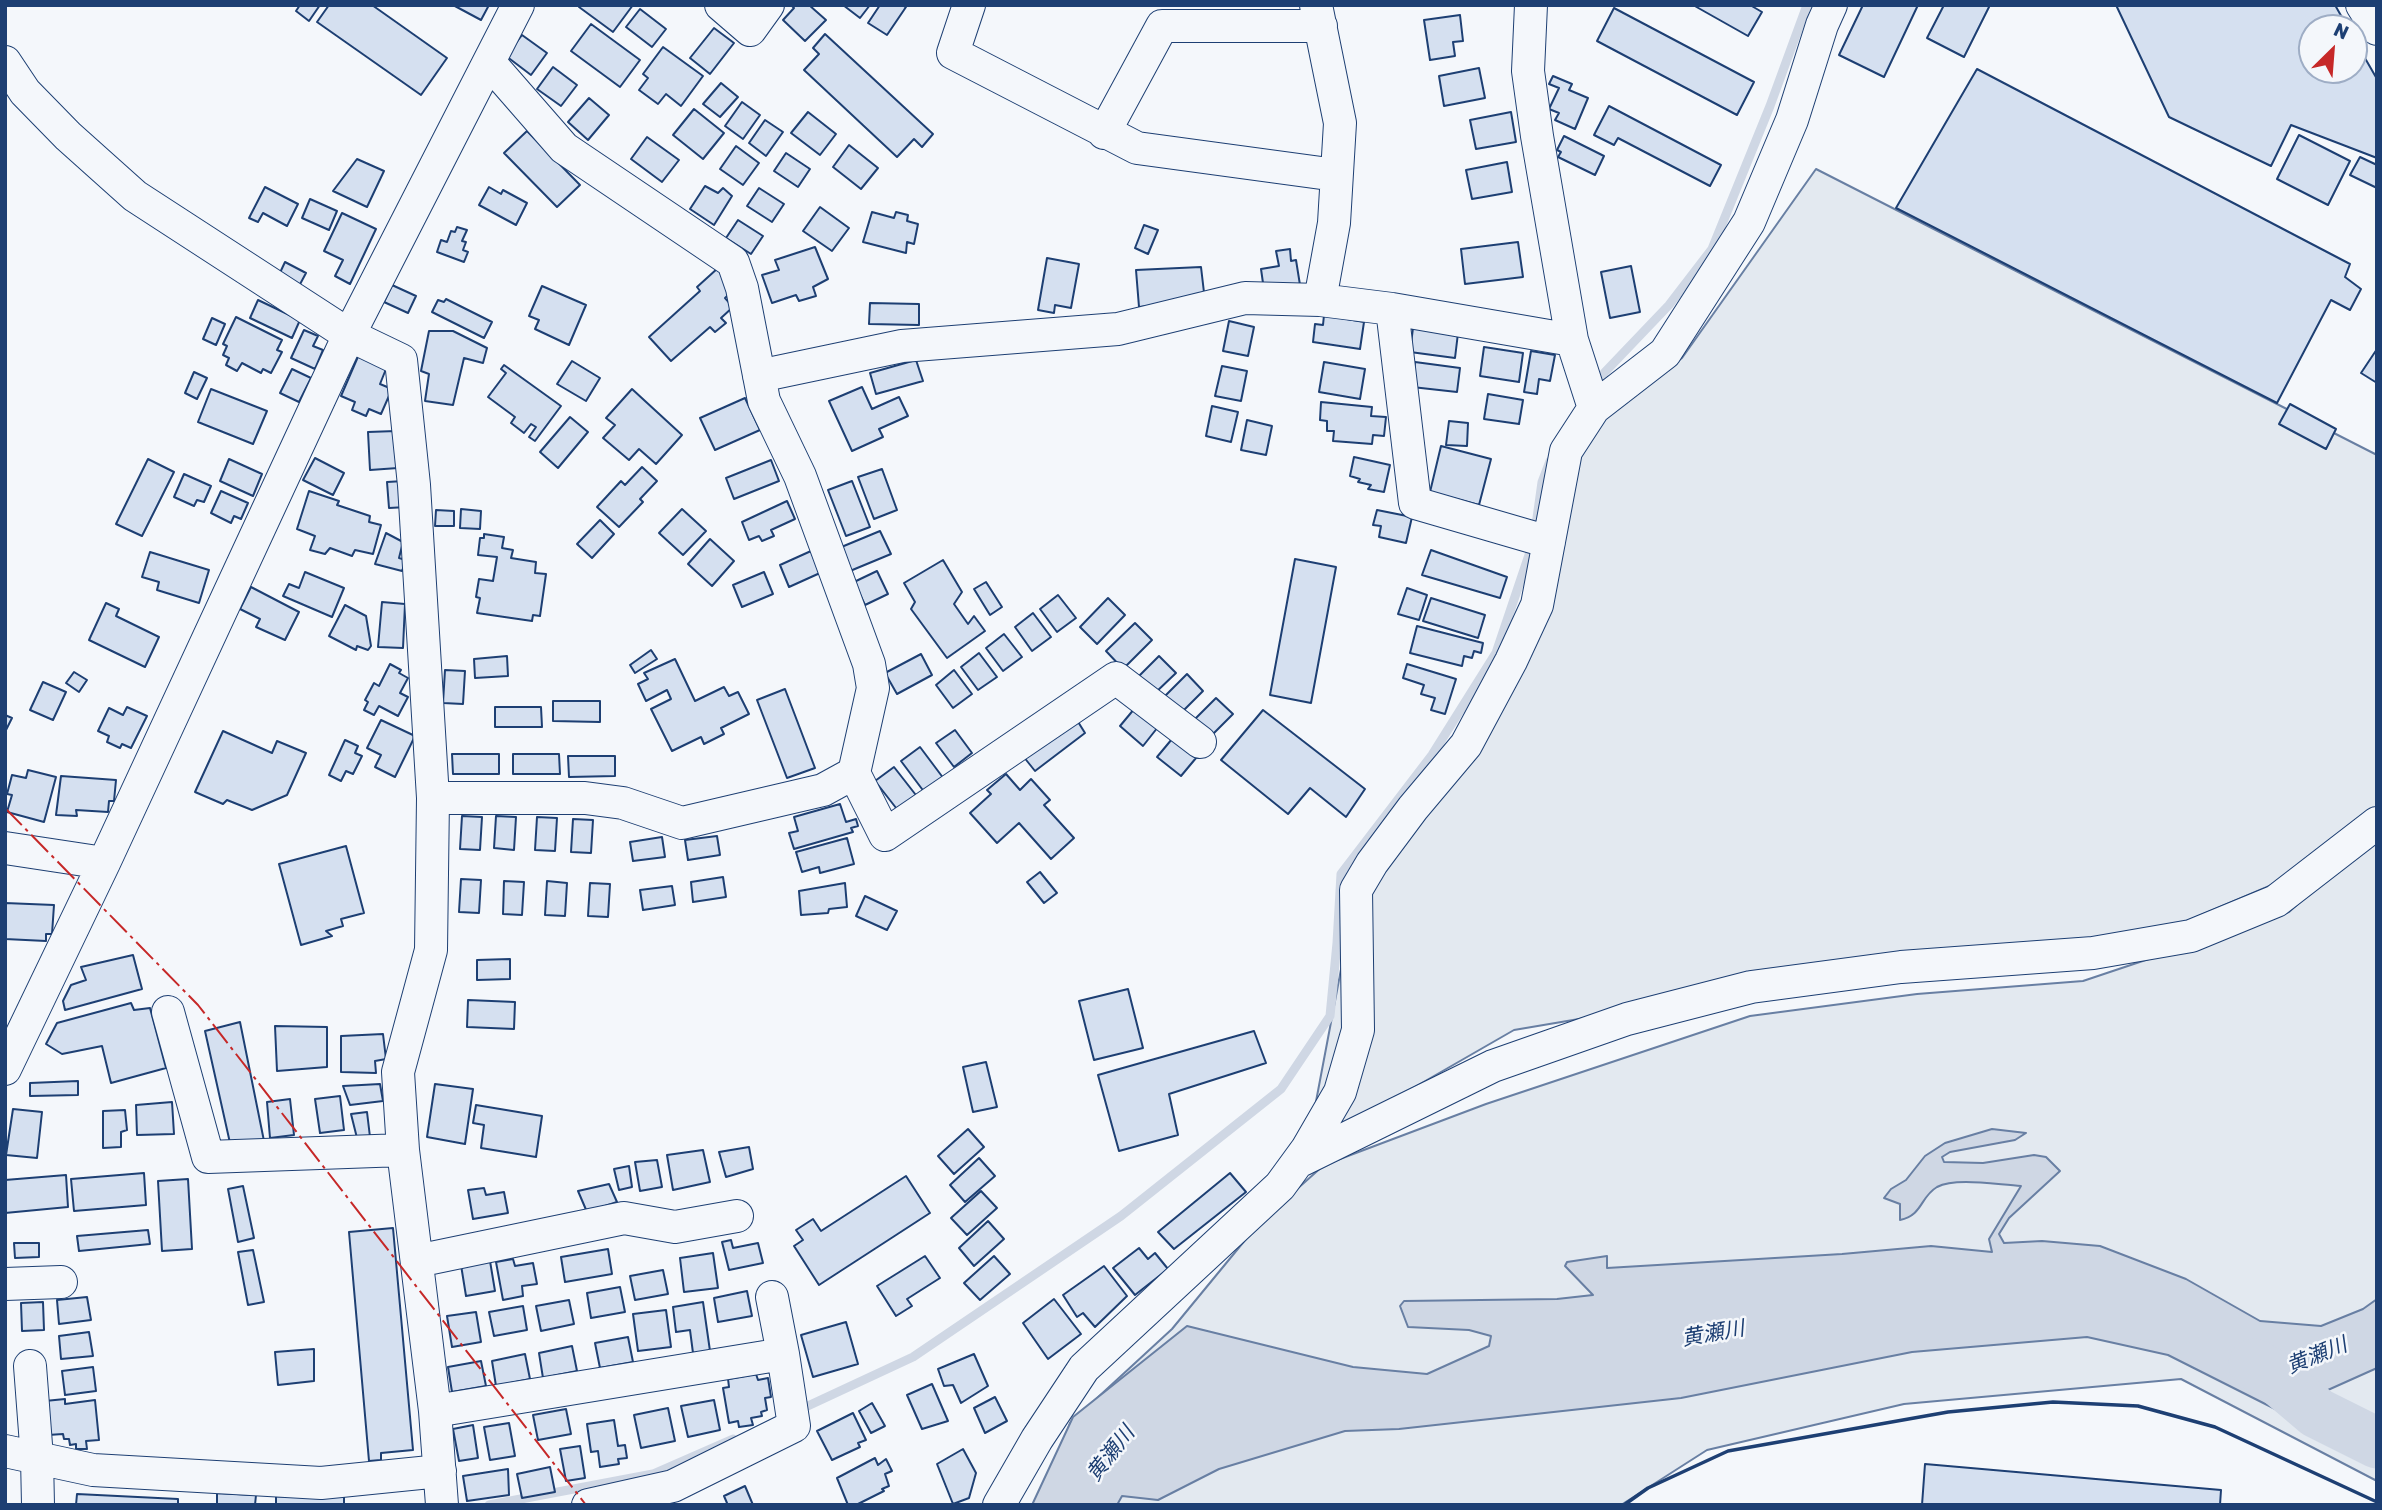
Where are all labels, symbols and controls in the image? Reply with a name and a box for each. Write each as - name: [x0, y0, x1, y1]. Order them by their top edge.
- north arrow: [2298, 14, 2368, 84]
- text: N: [2330, 18, 2352, 45]
- water label: 黄瀬川: [1680, 1316, 1746, 1352]
- water label: 黄瀬川: [2283, 1333, 2351, 1379]
- water label: 黄瀬川: [1082, 1421, 1140, 1487]

